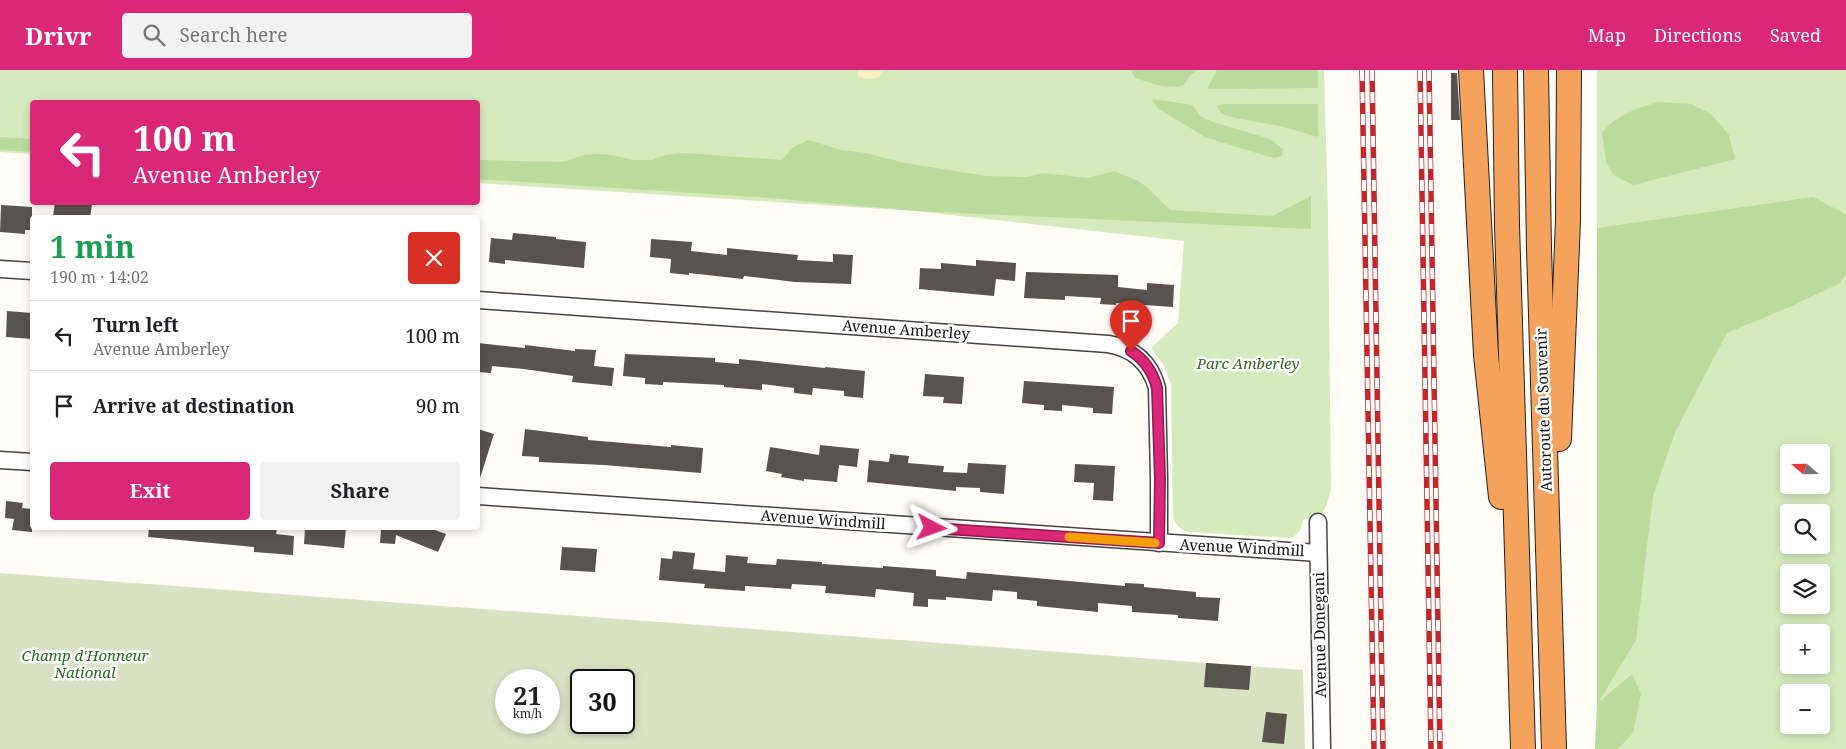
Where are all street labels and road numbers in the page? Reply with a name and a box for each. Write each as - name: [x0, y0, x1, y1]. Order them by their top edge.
- street label: Avenue Amberley: [842, 315, 971, 343]
- street label: Autoroute du Souvenir: [1530, 328, 1556, 492]
- street label: Avenue Windmill: [760, 505, 887, 533]
- street label: Avenue Windmill: [1179, 534, 1305, 560]
- street label: Avenue Donegani: [1308, 572, 1330, 698]

